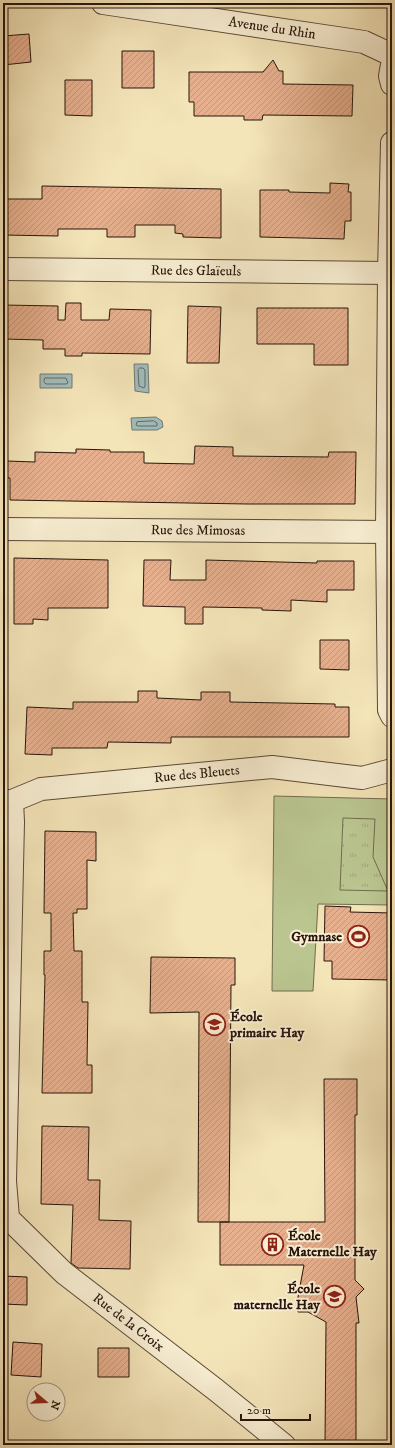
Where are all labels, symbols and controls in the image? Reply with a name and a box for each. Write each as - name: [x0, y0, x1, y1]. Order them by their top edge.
- street label: Avenue du Rhin: [227, 13, 318, 44]
- street label: Rue des Glaïeuls: [151, 262, 242, 280]
- street label: Rue des Mimosas: [151, 521, 246, 540]
- street label: Rue des Bleuets: [153, 761, 241, 787]
- sports icon: Gymnase: [345, 924, 371, 950]
- place label: Gymnase: [291, 928, 342, 946]
- place label: École primaire Hay: [229, 1008, 305, 1042]
- school or university icon: École primaire Hay: [202, 1012, 228, 1038]
- place label: École Maternelle Hay: [288, 1227, 377, 1261]
- building icon: École Maternelle Hay: [260, 1231, 286, 1257]
- place label: École maternelle Hay: [234, 1280, 320, 1314]
- school or university icon: École maternelle Hay: [322, 1284, 348, 1310]
- street label: Rue de la Croix: [89, 1289, 168, 1356]
- north arrow: [26, 1382, 66, 1422]
- scale bar: [241, 1396, 310, 1422]
- text: N: [46, 1398, 63, 1411]
- text: 20 m: [247, 1403, 271, 1418]

